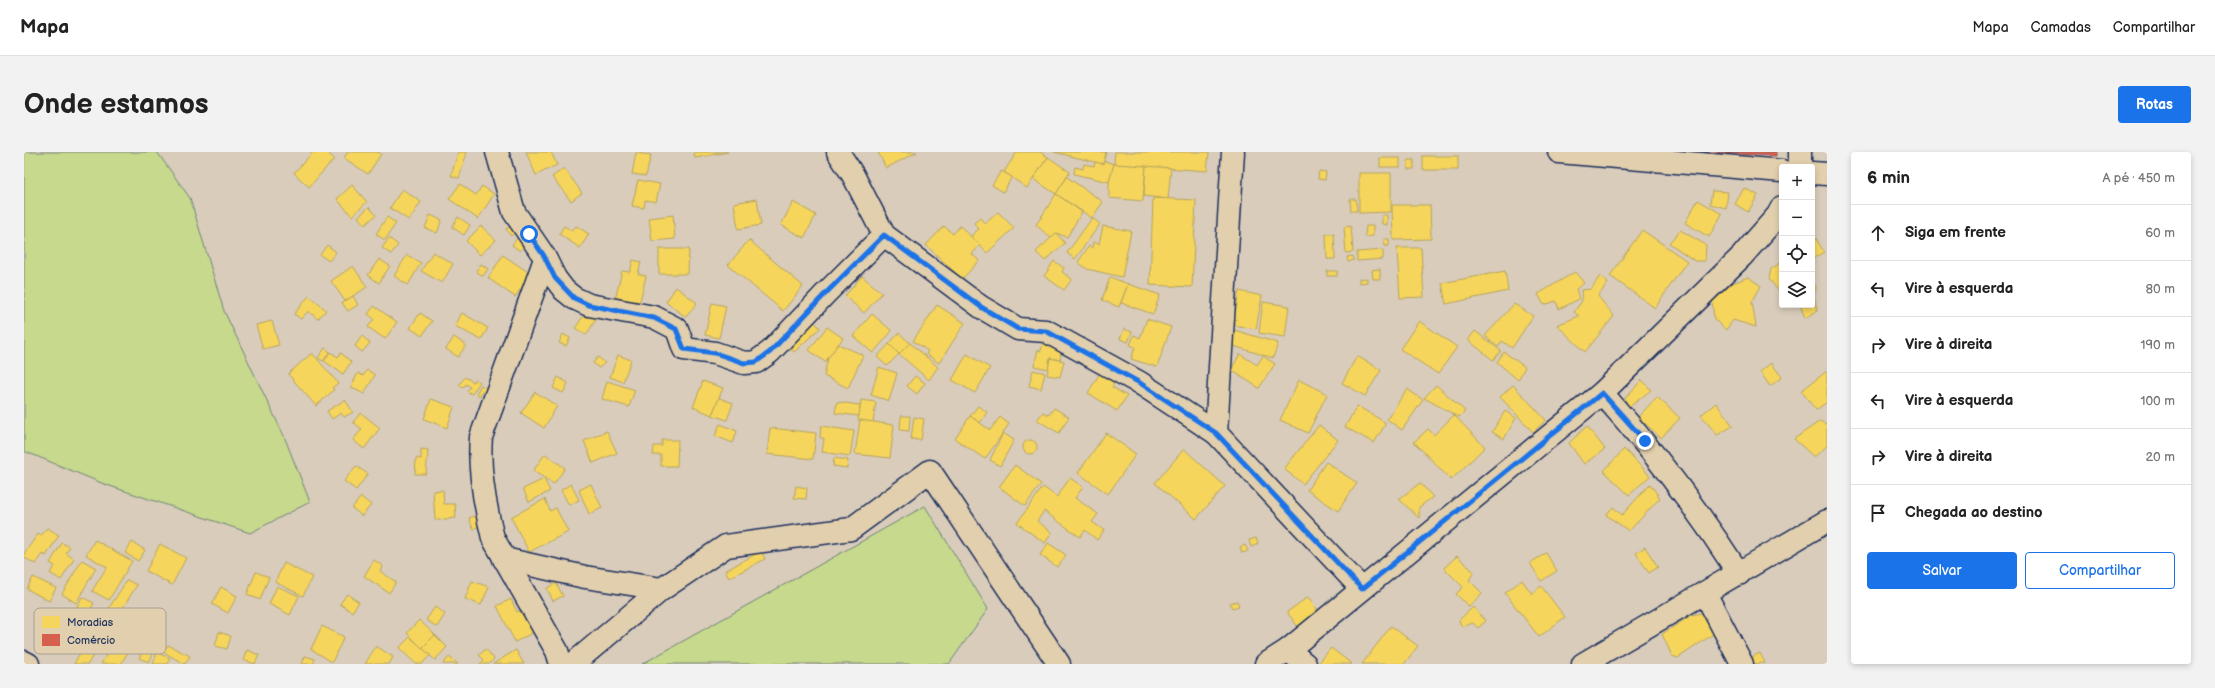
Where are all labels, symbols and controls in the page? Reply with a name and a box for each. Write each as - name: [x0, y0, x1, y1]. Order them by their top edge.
- text: Mapa: [20, 16, 69, 39]
- text: Mapa: [1973, 19, 2009, 36]
- text: Camadas: [2031, 19, 2091, 36]
- text: Compartilhar: [2113, 19, 2195, 36]
- button: Rotas: [2118, 86, 2191, 123]
- text: Onde estamos: [24, 88, 209, 121]
- map controls: [1779, 164, 1815, 308]
- button: +: [1779, 164, 1815, 200]
- text: 6 min: [1867, 168, 1910, 188]
- text: A pé · 450 m: [2102, 170, 2175, 186]
- button: −: [1779, 200, 1815, 236]
- icon: ahead: [1867, 222, 1889, 244]
- text: Siga em frente: [1905, 223, 2006, 242]
- route start: [520, 225, 538, 243]
- text: 60 m: [2145, 225, 2175, 241]
- button: locate: [1779, 236, 1815, 272]
- button: layers: [1779, 272, 1815, 308]
- icon: left: [1867, 278, 1889, 300]
- text: Vire à esquerda: [1905, 279, 2013, 298]
- text: 80 m: [2146, 281, 2175, 297]
- icon: right: [1867, 334, 1889, 356]
- text: Vire à direita: [1905, 335, 1992, 354]
- text: 190 m: [2141, 337, 2175, 353]
- icon: left: [1867, 390, 1889, 412]
- text: Vire à esquerda: [1905, 391, 2013, 410]
- text: 100 m: [2140, 393, 2175, 409]
- route end: [1636, 432, 1654, 450]
- icon: right: [1867, 446, 1889, 468]
- text: Vire à direita: [1905, 447, 1992, 466]
- text: 20 m: [2145, 449, 2175, 465]
- icon: arrive: [1867, 502, 1889, 524]
- text: Chegada ao destino: [1905, 503, 2043, 522]
- button: Salvar: [1867, 552, 2017, 589]
- button: Compartilhar: [2025, 552, 2175, 589]
- legend: [34, 608, 166, 654]
- text: Moradias: [67, 616, 114, 629]
- text: Comércio: [67, 634, 115, 647]

